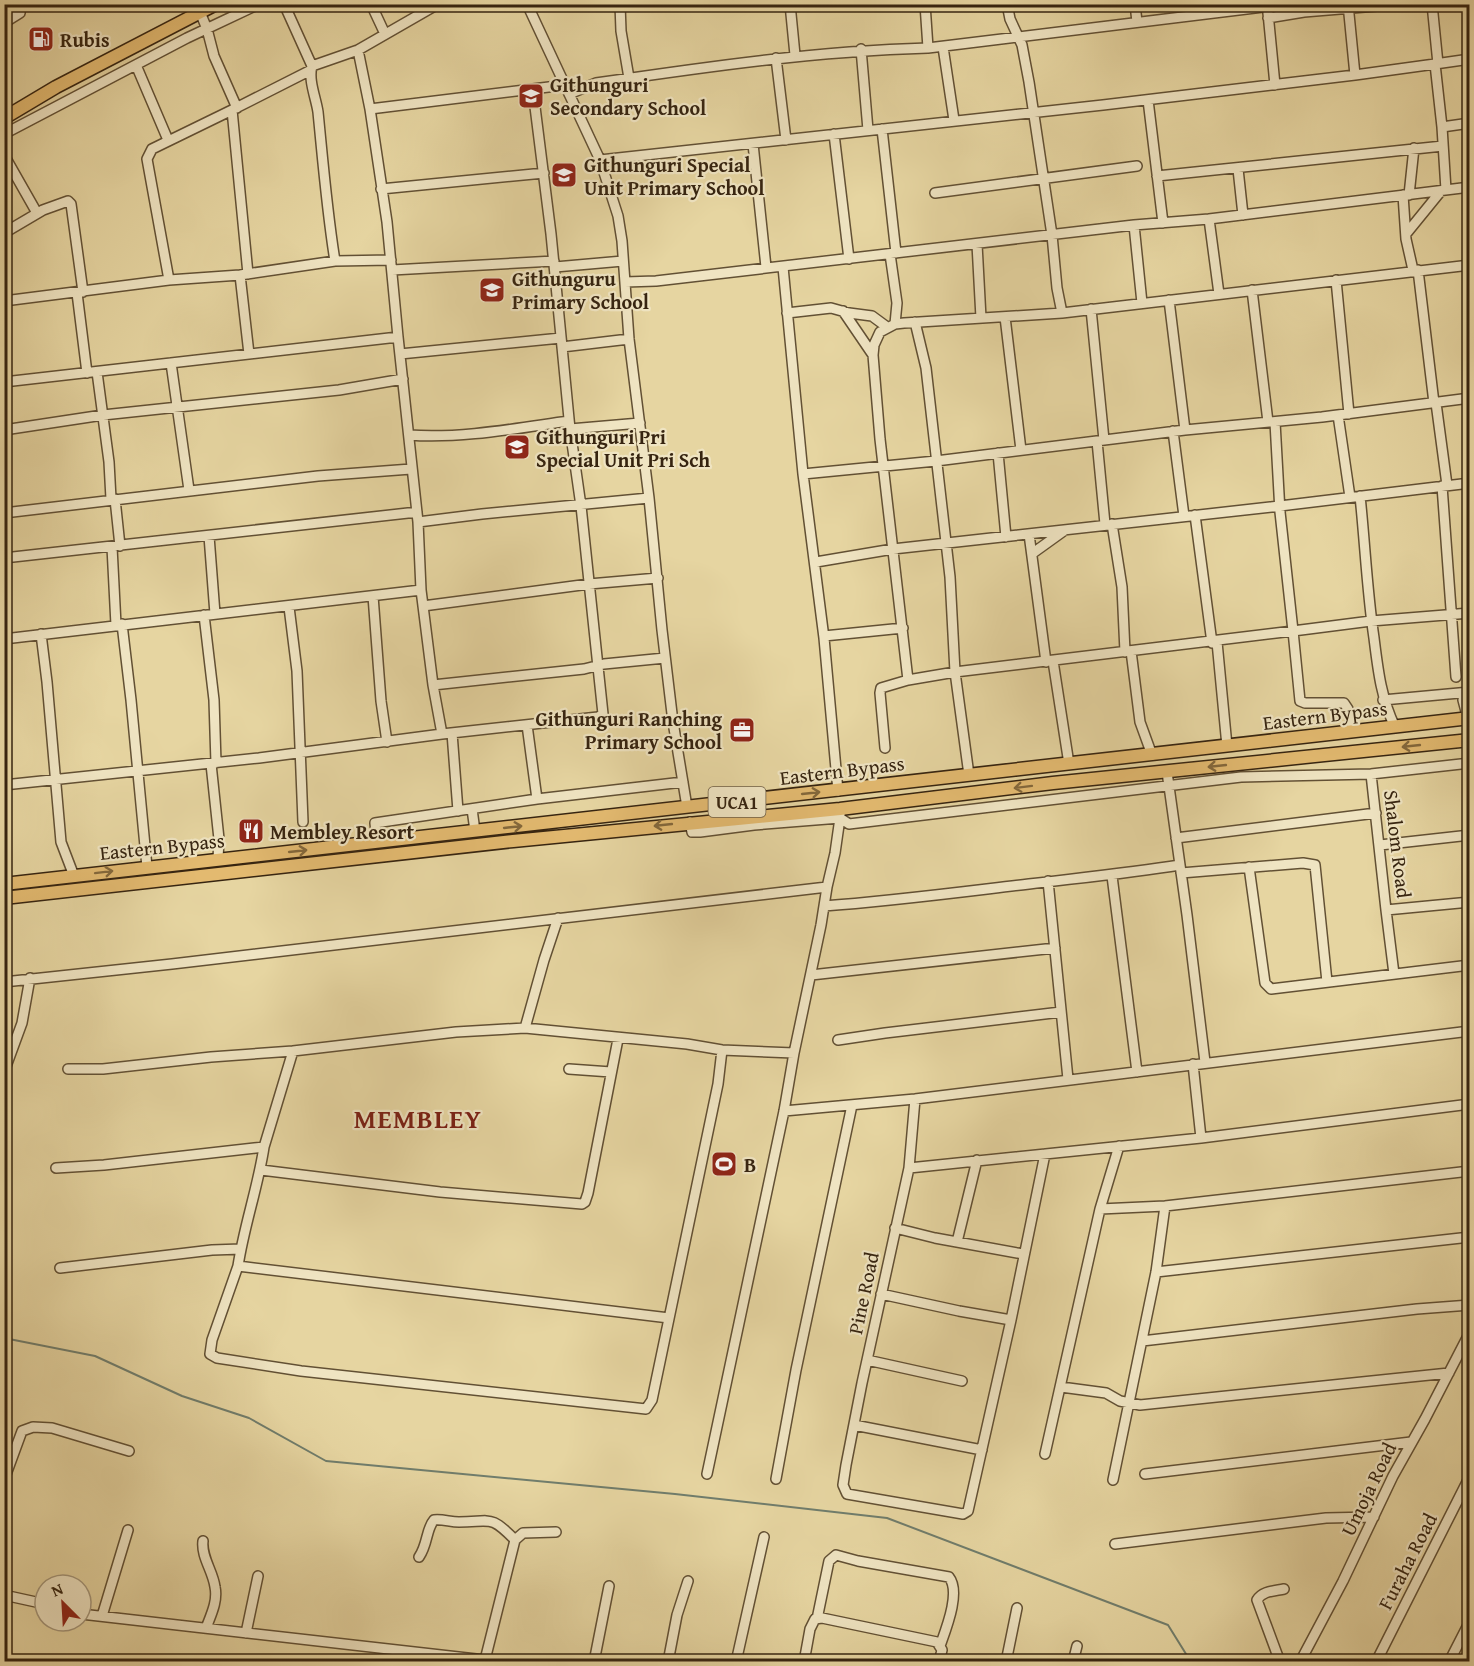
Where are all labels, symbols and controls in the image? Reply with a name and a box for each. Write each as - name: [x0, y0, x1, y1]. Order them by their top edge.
- fuel station icon: Rubis: [26, 24, 56, 54]
- place label: Rubis: [60, 25, 110, 54]
- place label: Githunguri Secondary School: [550, 70, 706, 122]
- school or university icon: Githunguri Secondary School: [516, 81, 546, 111]
- place label: Githunguri Special Unit Primary School: [584, 150, 764, 202]
- school or university icon: Githunguri Special Unit Primary School: [549, 160, 579, 190]
- place label: Githunguru Primary School: [512, 264, 649, 316]
- school or university icon: Githunguru Primary School: [477, 275, 507, 305]
- place label: Githunguri Pri Special Unit Pri Sch: [536, 422, 710, 474]
- school or university icon: Githunguri Pri Special Unit Pri Sch: [502, 432, 532, 462]
- street label: Eastern Bypass: [1261, 693, 1389, 737]
- place label: Githunguri Ranching Primary School: [535, 704, 722, 756]
- office icon: Githunguri Ranching Primary School: [727, 715, 757, 745]
- one-way arrow: [1402, 741, 1422, 752]
- street label: Eastern Bypass: [778, 748, 906, 792]
- one-way arrow: [1208, 761, 1228, 772]
- one-way arrow: [1014, 782, 1034, 793]
- road number: UCA1: [708, 787, 766, 817]
- one-way arrow: [800, 787, 820, 798]
- street label: Shalom Road: [1377, 788, 1419, 900]
- restaurant icon: Membley Resort: [236, 816, 266, 846]
- place label: Membley Resort: [270, 817, 414, 846]
- one-way arrow: [653, 820, 673, 831]
- one-way arrow: [502, 821, 522, 832]
- street label: Eastern Bypass: [98, 825, 226, 867]
- one-way arrow: [288, 845, 308, 856]
- one-way arrow: [94, 867, 114, 878]
- district label: MEMBLEY: [354, 1099, 482, 1138]
- sports icon: B: [709, 1149, 739, 1179]
- place label: B: [744, 1150, 756, 1179]
- street label: Pine Road: [840, 1249, 886, 1337]
- street label: Umoja Road: [1333, 1437, 1403, 1541]
- street label: Furaha Road: [1370, 1507, 1444, 1614]
- north arrow: [33, 1573, 93, 1633]
- text: N: [47, 1576, 67, 1602]

